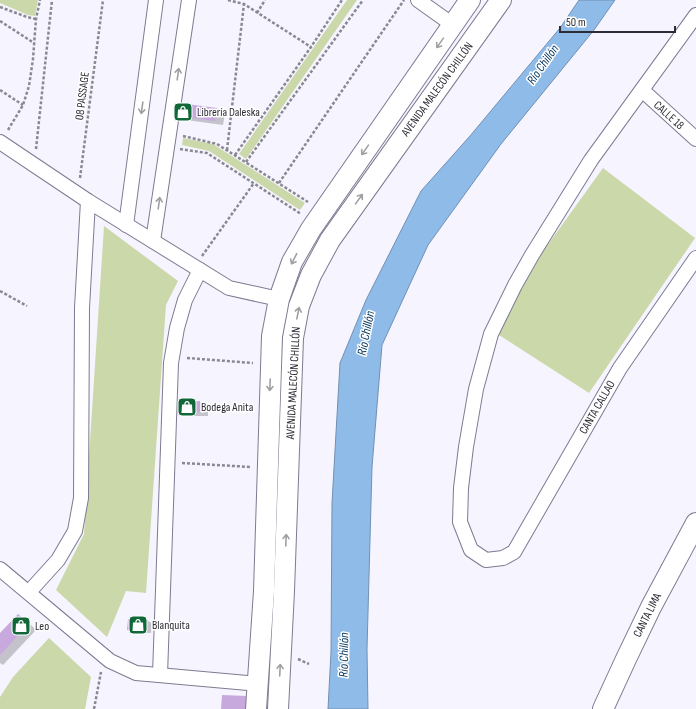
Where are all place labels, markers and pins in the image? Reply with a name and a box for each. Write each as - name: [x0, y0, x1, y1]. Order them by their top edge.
- shop icon: Librería Daleska: [172, 101, 194, 123]
- place label: Librería Daleska: [197, 105, 260, 120]
- shop icon: Bodega Anita: [176, 396, 198, 418]
- place label: Bodega Anita: [201, 400, 254, 415]
- shop icon: Blanquita: [127, 614, 149, 636]
- shop icon: Leo: [10, 615, 32, 637]
- place label: Blanquita: [152, 618, 190, 633]
- place label: Leo: [35, 619, 49, 634]

